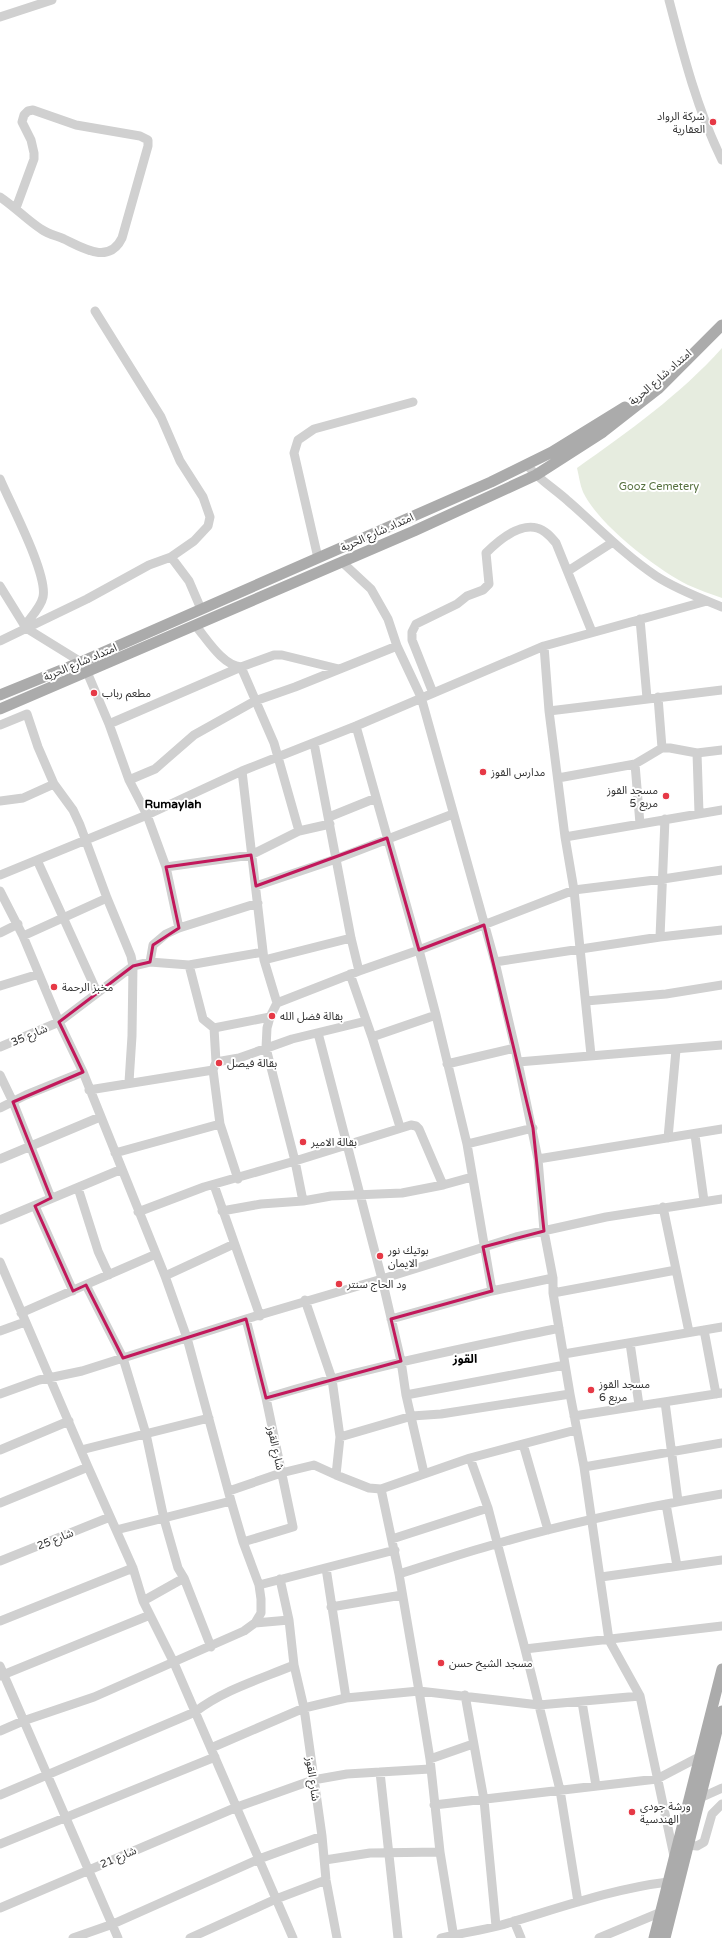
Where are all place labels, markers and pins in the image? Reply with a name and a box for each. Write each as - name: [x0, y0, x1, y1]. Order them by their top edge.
- place label: شركة الرواد العقارية: [657, 110, 705, 136]
- marker: شركة الرواد العقارية: [708, 117, 718, 127]
- place label: مطعم رباب: [102, 687, 151, 702]
- marker: مطعم رباب: [89, 688, 99, 698]
- place label: مدارس القوز: [490, 766, 545, 779]
- marker: مدارس القوز: [478, 767, 488, 777]
- place label: مسجد القوز مربع 5: [606, 784, 658, 811]
- marker: مسجد القوز مربع 5: [661, 791, 671, 801]
- place label: مخبز الرحمة: [62, 981, 114, 994]
- marker: مخبز الرحمة: [49, 982, 59, 992]
- place label: بقالة فضل الله: [280, 1010, 343, 1023]
- marker: بقالة فضل الله: [267, 1011, 277, 1021]
- place label: بقالة فيصل: [227, 1057, 277, 1070]
- marker: بقالة فيصل: [214, 1058, 224, 1068]
- place label: بقالة الامير: [310, 1136, 357, 1149]
- marker: بقالة الامير: [298, 1137, 308, 1147]
- place label: بوتيك نور الايمان: [387, 1244, 429, 1270]
- marker: بوتيك نور الايمان: [375, 1251, 385, 1261]
- place label: ود الحاج سنتر: [346, 1278, 407, 1292]
- marker: ود الحاج سنتر: [334, 1279, 344, 1289]
- place label: مسجد القوز مربع 6: [598, 1378, 650, 1405]
- marker: مسجد القوز مربع 6: [586, 1385, 596, 1395]
- place label: مسجد الشيخ حسن: [449, 1657, 533, 1671]
- marker: مسجد الشيخ حسن: [436, 1658, 446, 1668]
- place label: ورشة جودي الهندسية: [640, 1800, 691, 1826]
- marker: ورشة جودي الهندسية: [627, 1807, 637, 1817]

